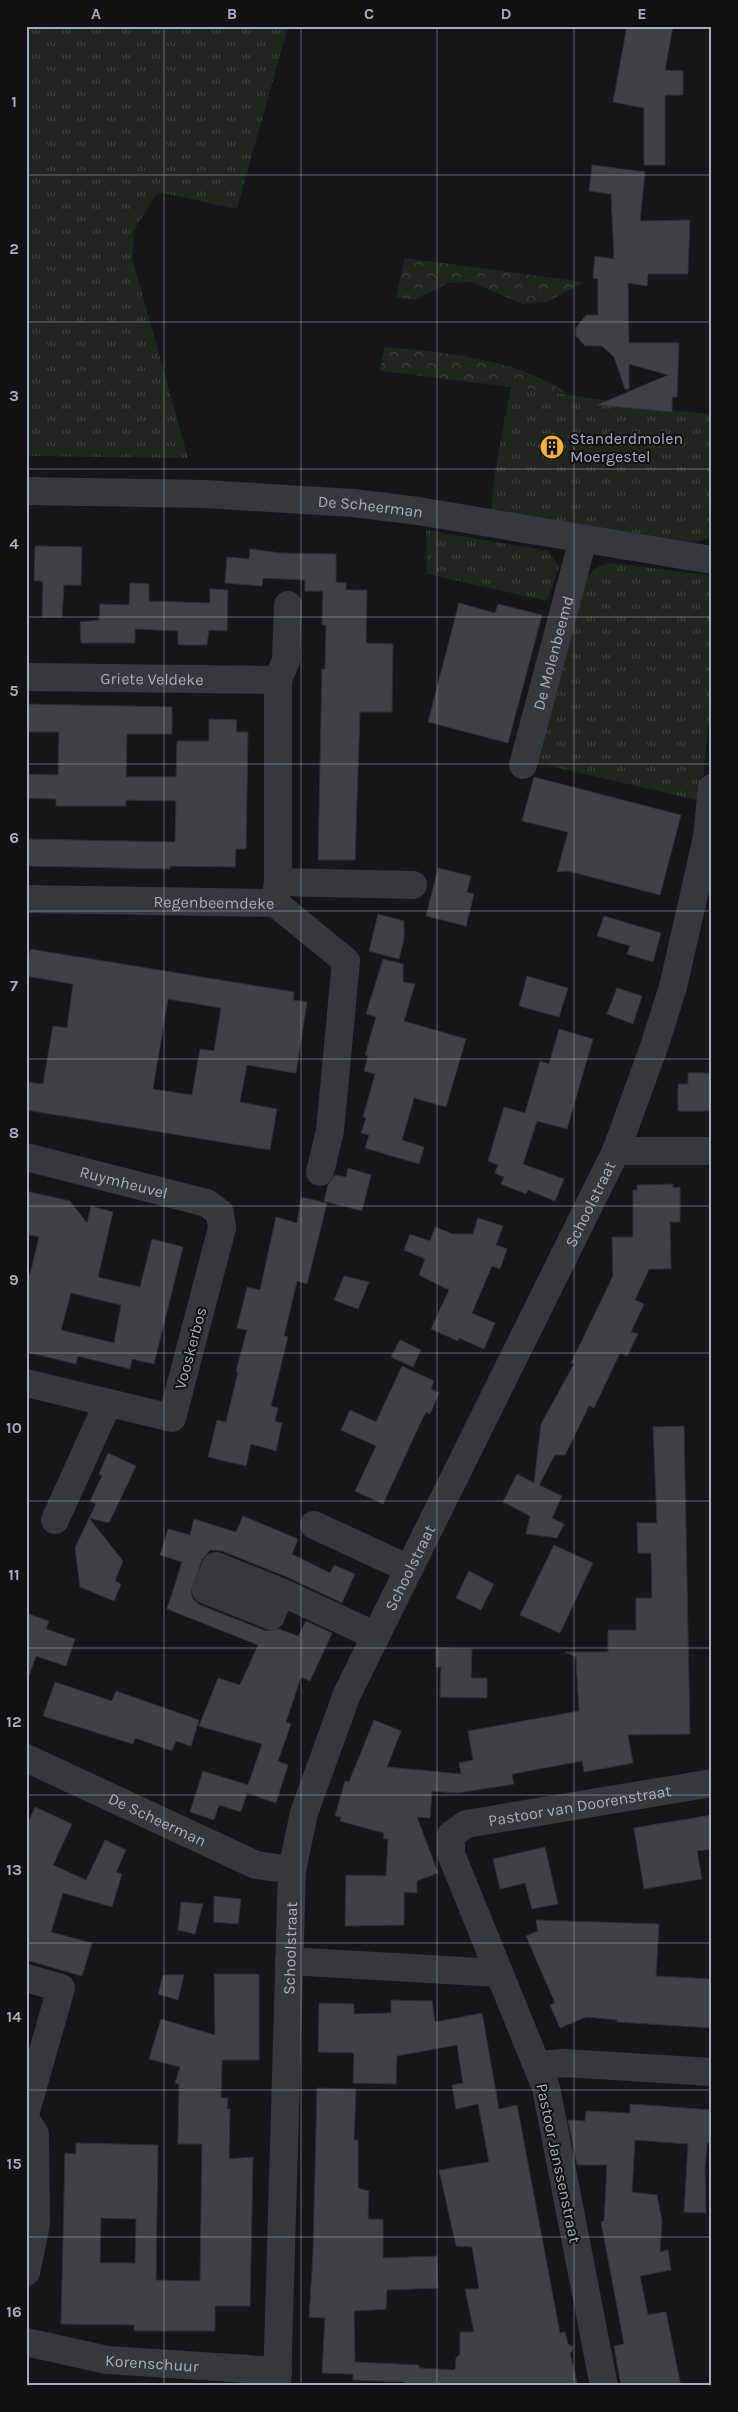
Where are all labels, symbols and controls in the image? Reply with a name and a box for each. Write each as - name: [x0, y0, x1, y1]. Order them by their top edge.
- text: A: [91, 4, 101, 23]
- text: B: [227, 4, 237, 23]
- text: C: [364, 4, 374, 23]
- text: D: [501, 4, 512, 23]
- text: E: [637, 4, 647, 23]
- text: 1: [11, 92, 17, 111]
- text: 2: [9, 239, 19, 258]
- text: 3: [9, 386, 19, 405]
- place label: Standerdmolen Moergestel: [570, 429, 683, 466]
- building icon: Standerdmolen Moergestel: [539, 434, 565, 460]
- street label: De Scheerman: [317, 492, 425, 522]
- text: 4: [9, 534, 19, 553]
- street label: De Molenbeemd: [529, 594, 578, 712]
- street label: Griete Veldeke: [100, 669, 204, 689]
- text: 5: [9, 681, 19, 700]
- text: 6: [9, 828, 19, 847]
- street label: Regenbeemdeke: [153, 892, 275, 913]
- text: 7: [10, 976, 18, 995]
- text: 8: [9, 1123, 19, 1142]
- street label: Schoolstraat: [561, 1158, 620, 1250]
- street label: Ruymheuvel: [78, 1162, 170, 1203]
- text: 9: [9, 1270, 19, 1289]
- street label: Vooskerbos: [170, 1305, 211, 1391]
- text: 10: [6, 1418, 22, 1437]
- street label: Schoolstraat: [381, 1522, 439, 1614]
- text: 11: [8, 1565, 20, 1584]
- text: 12: [6, 1712, 22, 1731]
- street label: Pastoor van Doorenstraat: [487, 1781, 673, 1830]
- street label: De Scheerman: [105, 1789, 209, 1851]
- text: 13: [6, 1860, 22, 1879]
- street label: Schoolstraat: [279, 1901, 301, 1995]
- text: 14: [6, 2007, 22, 2026]
- street label: Pastoor Janssenstraat: [532, 2082, 585, 2245]
- text: 15: [6, 2154, 22, 2173]
- text: 16: [6, 2302, 22, 2321]
- street label: Korenschuur: [105, 2351, 199, 2376]

